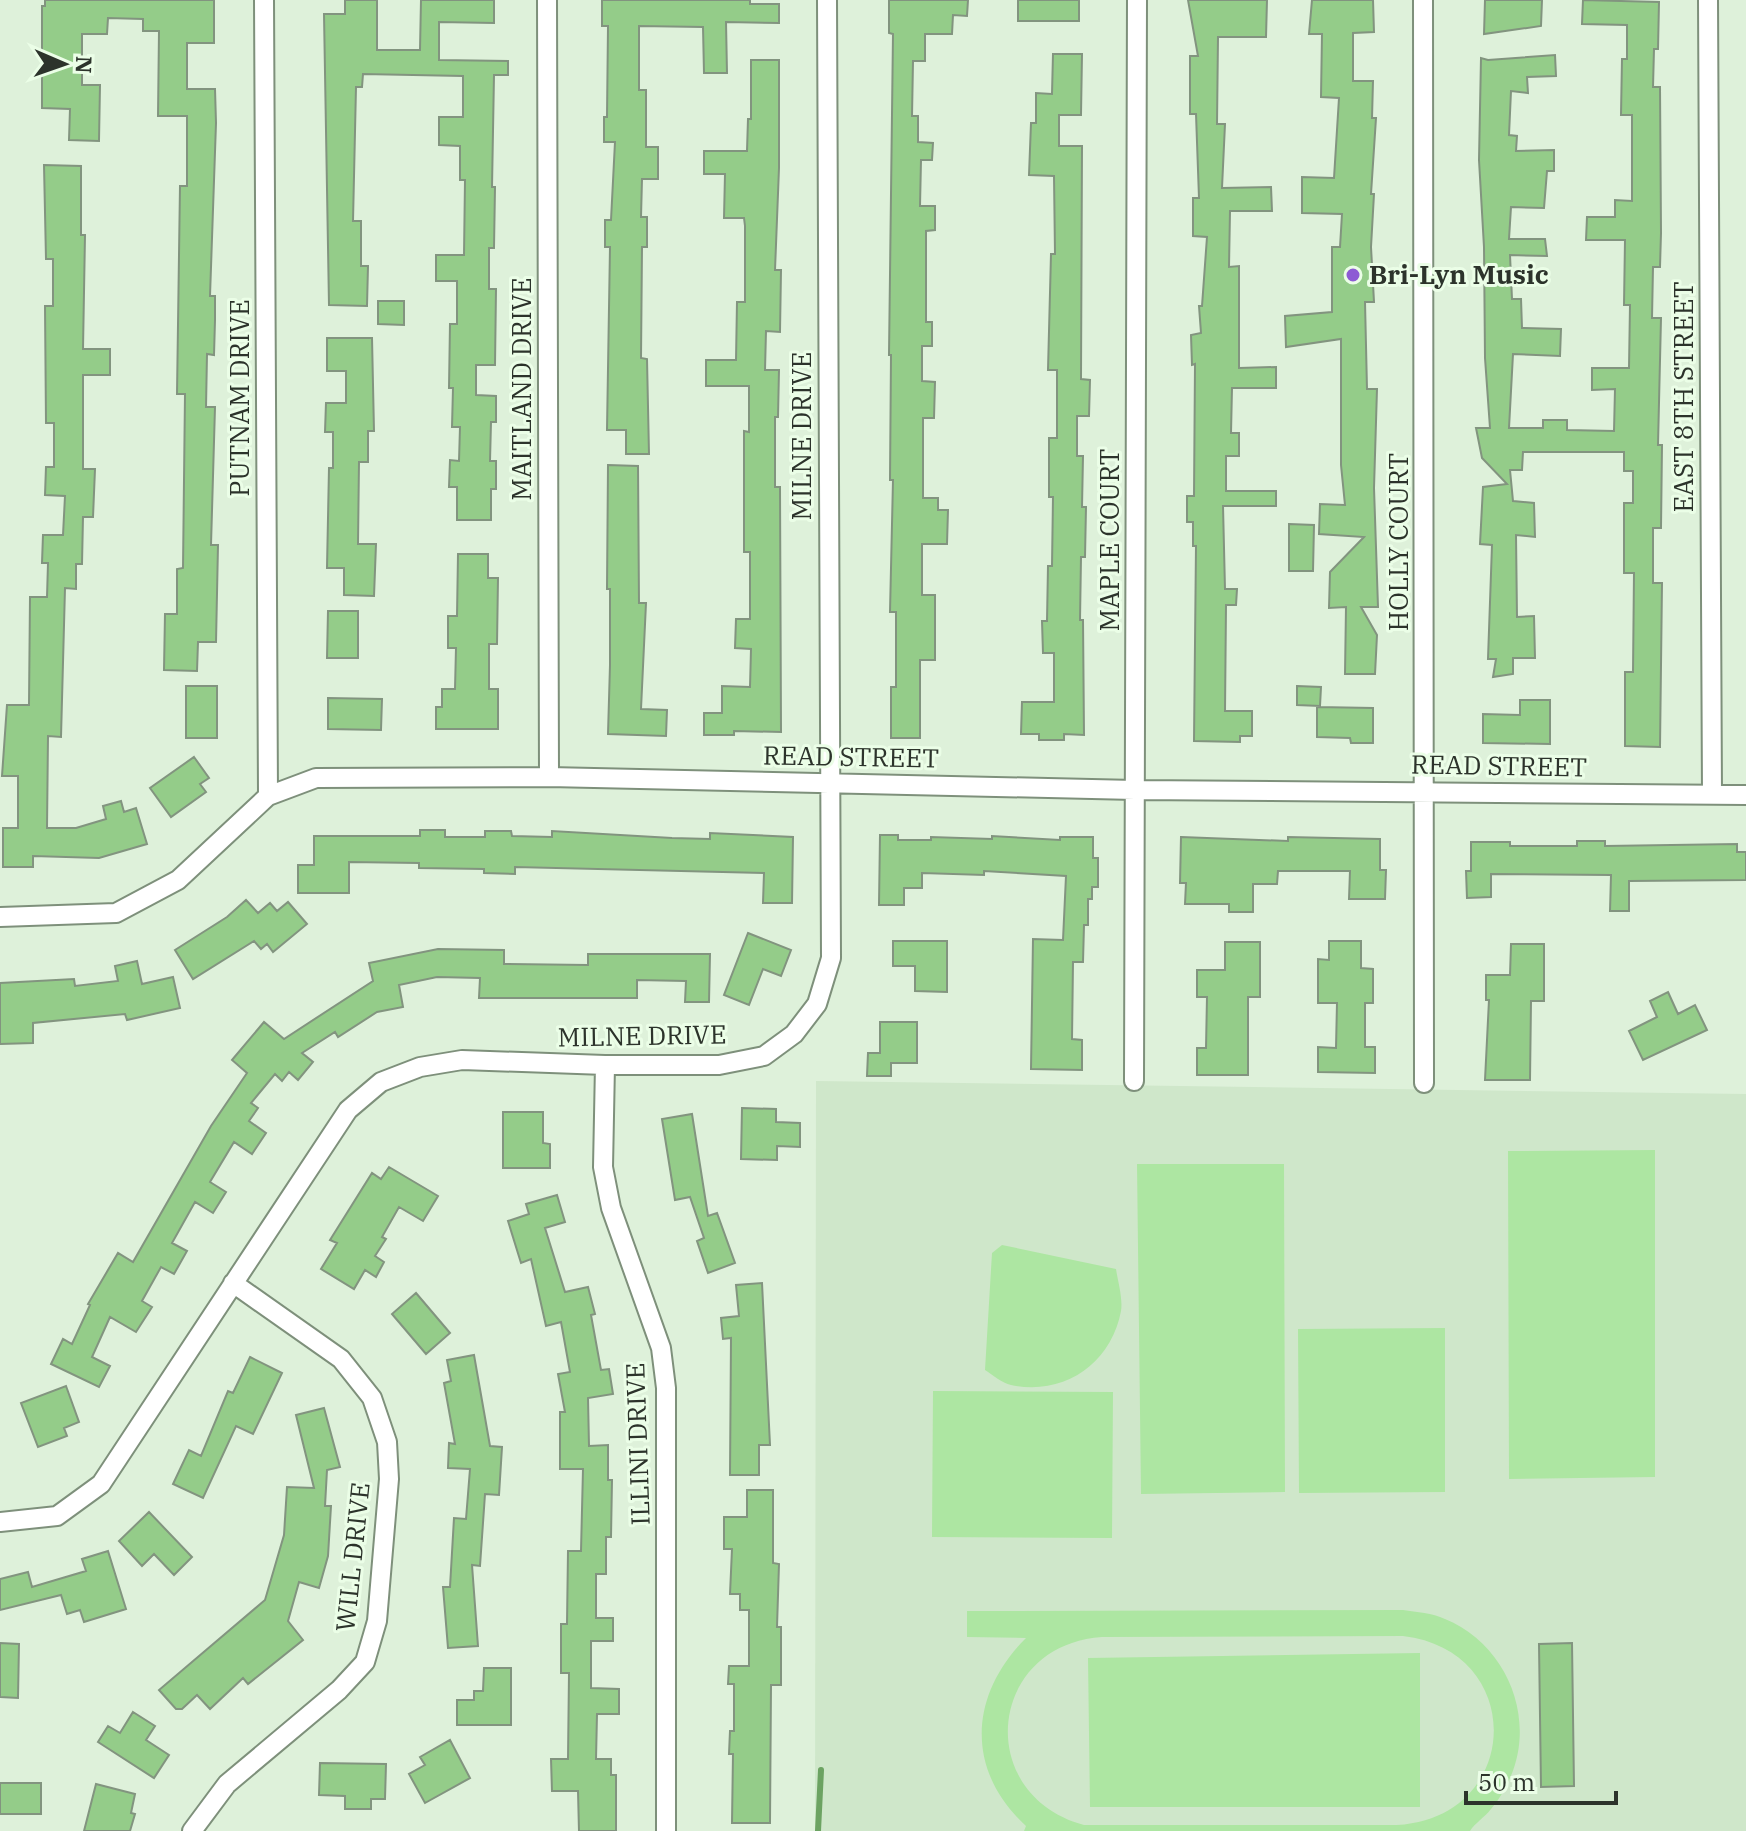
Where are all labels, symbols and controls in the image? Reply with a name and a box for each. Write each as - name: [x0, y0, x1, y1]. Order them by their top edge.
- north arrow: [24, 24, 104, 104]
- text: N: [70, 56, 99, 74]
- place label: Bri-Lyn Music: [1369, 257, 1549, 291]
- marker: Bri-Lyn Music: [1344, 266, 1362, 284]
- street label: MAITLAND DRIVE: [504, 277, 538, 501]
- street label: EAST 8TH STREET: [1666, 281, 1700, 513]
- street label: PUTNAM DRIVE: [222, 299, 256, 497]
- street label: MILNE DRIVE: [784, 352, 818, 520]
- street label: MAPLE COURT: [1092, 448, 1126, 631]
- street label: HOLLY COURT: [1381, 453, 1415, 631]
- street label: READ STREET: [763, 737, 939, 775]
- street label: READ STREET: [1411, 746, 1587, 784]
- street label: MILNE DRIVE: [557, 1017, 727, 1053]
- street label: ILLINI DRIVE: [617, 1362, 657, 1526]
- street label: WILL DRIVE: [327, 1481, 377, 1633]
- scale bar: [1466, 1755, 1616, 1805]
- text: 50 m: [1478, 1766, 1535, 1798]

